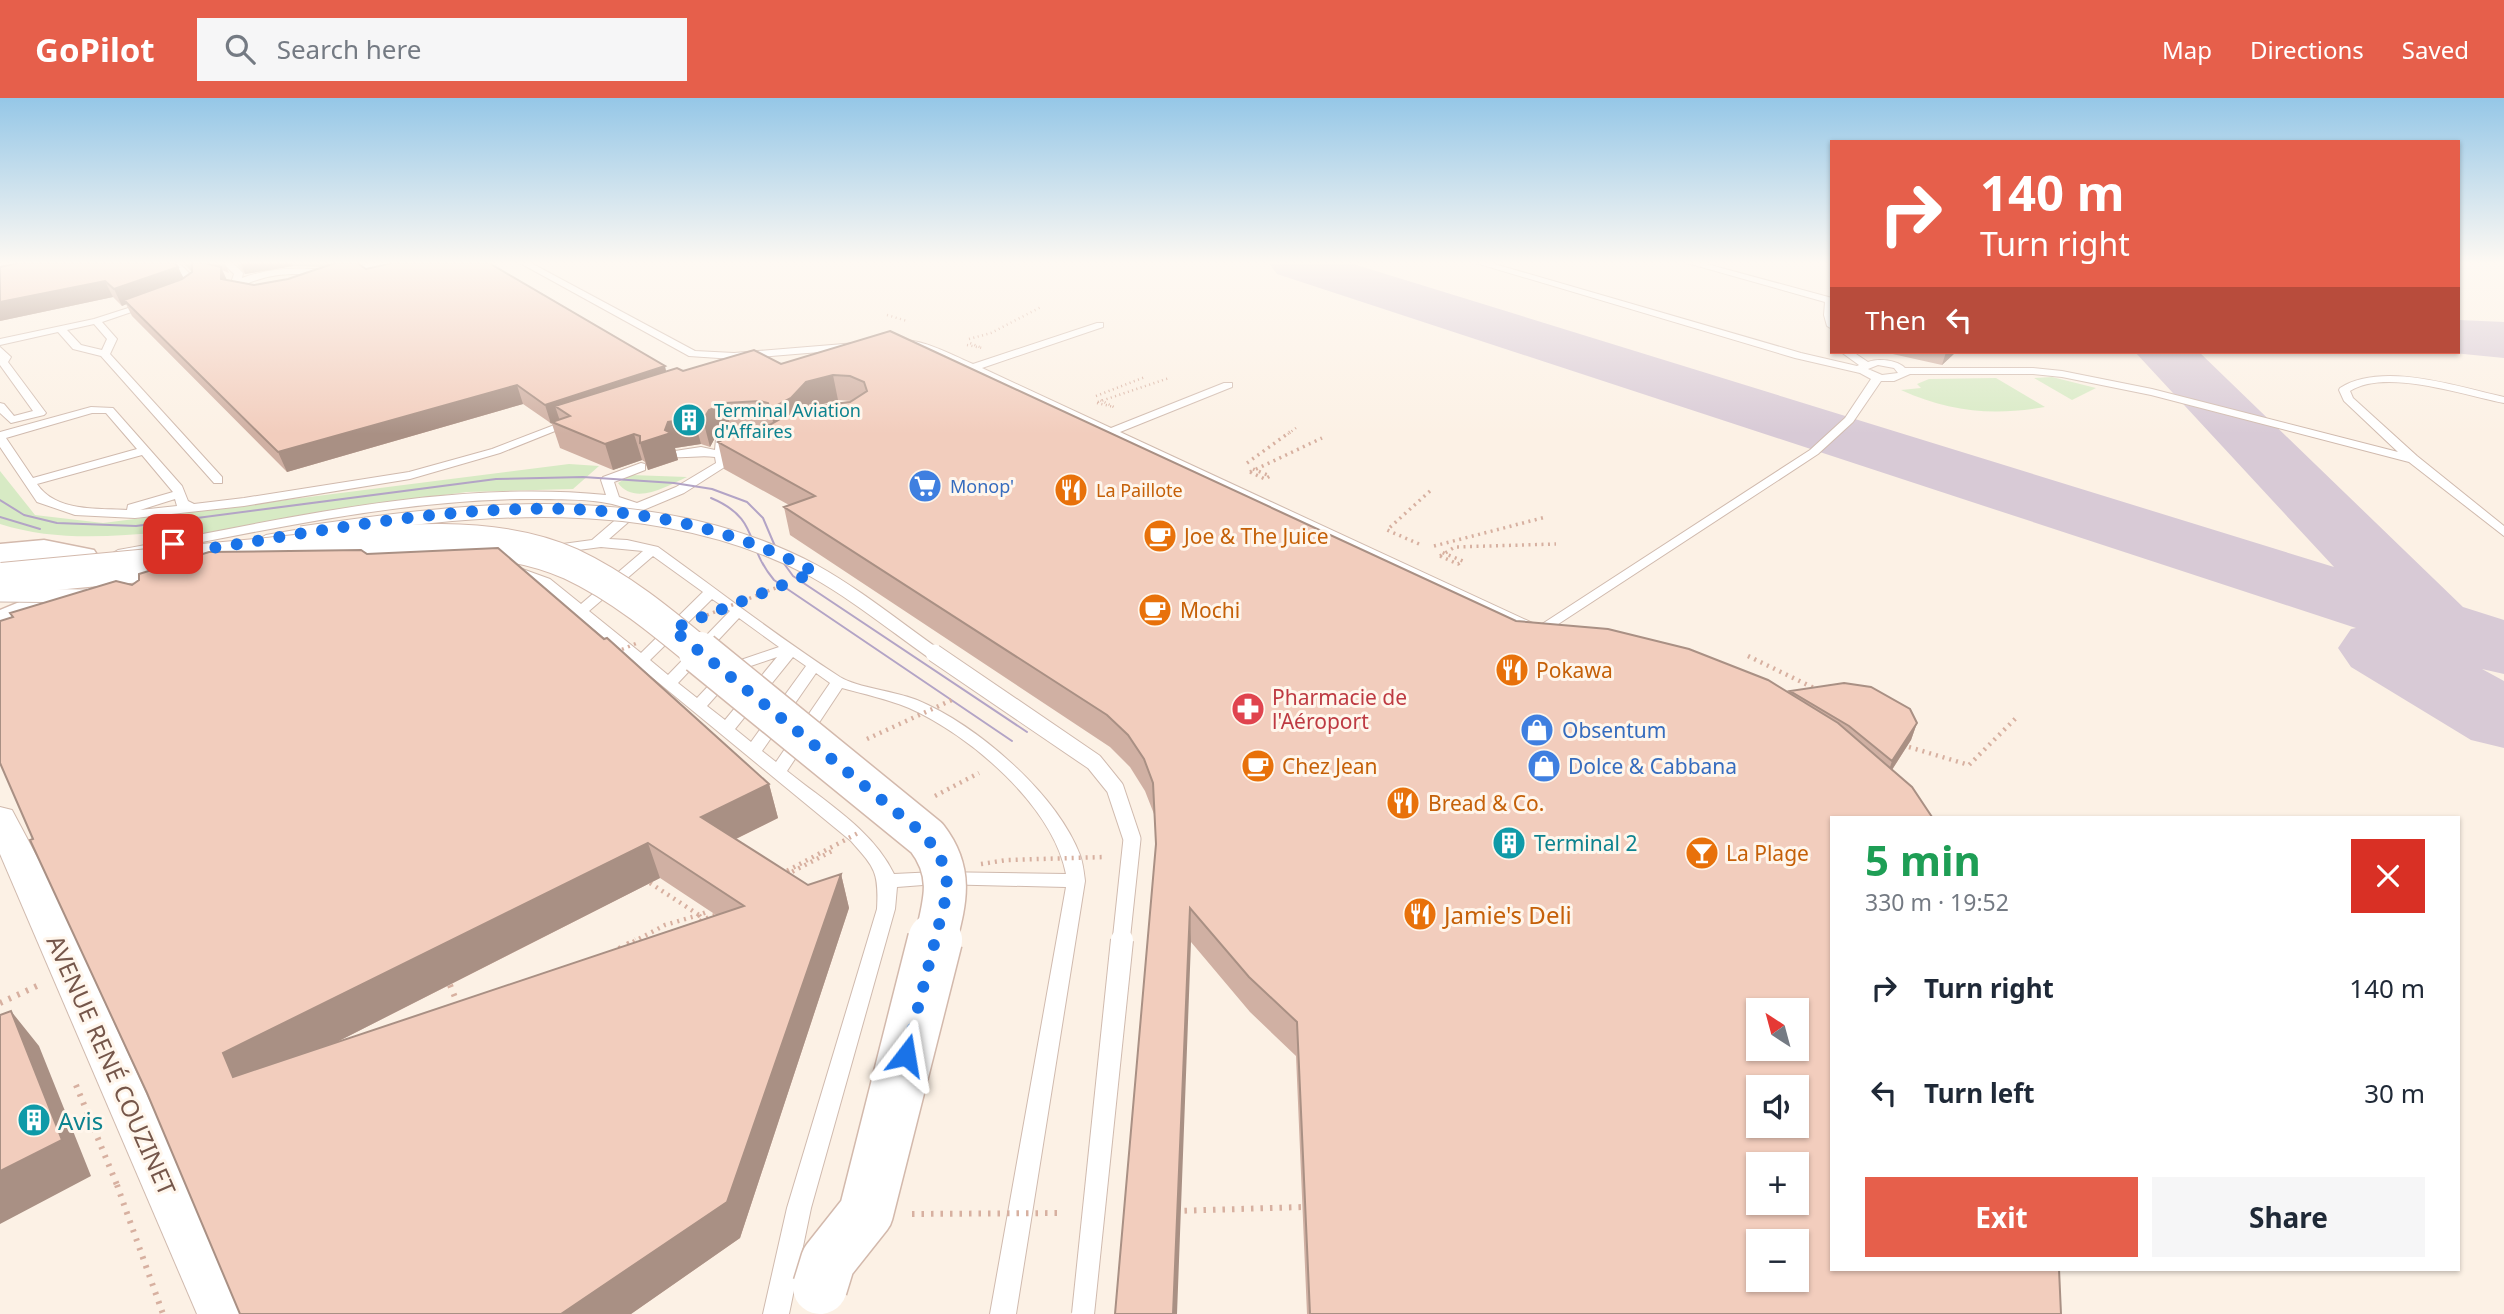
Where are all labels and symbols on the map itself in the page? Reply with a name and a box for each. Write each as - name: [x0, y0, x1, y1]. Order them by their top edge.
- place label: Terminal Aviation d'Affaires: [714, 398, 861, 443]
- building icon: Terminal Aviation d'Affaires: [670, 401, 708, 439]
- supermarket icon: Monop': [906, 467, 944, 505]
- restaurant icon: La Paillote: [1052, 471, 1090, 509]
- place label: Monop': [950, 474, 1014, 498]
- place label: La Paillote: [1096, 478, 1183, 502]
- pin: [143, 514, 203, 574]
- cafe icon: Joe & The Juice: [1141, 517, 1179, 555]
- place label: Joe & The Juice: [1182, 522, 1329, 550]
- cafe icon: Mochi: [1136, 591, 1174, 629]
- place label: Mochi: [1180, 596, 1240, 624]
- restaurant icon: Pokawa: [1493, 651, 1531, 689]
- place label: Pokawa: [1536, 656, 1613, 684]
- place label: Pharmacie de l'Aéroport: [1272, 683, 1407, 735]
- pharmacy icon: Pharmacie de l'Aéroport: [1229, 690, 1267, 728]
- shop icon: Obsentum: [1518, 711, 1556, 749]
- place label: Obsentum: [1562, 716, 1666, 744]
- cafe icon: Chez Jean: [1239, 747, 1277, 785]
- shop icon: Dolce & Cabbana: [1525, 747, 1563, 785]
- place label: Chez Jean: [1282, 752, 1378, 780]
- place label: Dolce & Cabbana: [1568, 752, 1737, 780]
- restaurant icon: Bread & Co.: [1384, 784, 1422, 822]
- place label: Bread & Co.: [1428, 789, 1544, 817]
- building icon: Terminal 2: [1490, 824, 1528, 862]
- place label: Terminal 2: [1534, 829, 1637, 857]
- bar icon: La Plage: [1683, 834, 1721, 872]
- place label: La Plage: [1726, 839, 1809, 867]
- restaurant icon: Jamie's Deli: [1401, 895, 1439, 933]
- place label: Jamie's Deli: [1442, 898, 1572, 931]
- street label: AVENUE RENÉ COUZINET: [40, 930, 185, 1201]
- north arrow: [1746, 998, 1810, 1060]
- position arrow: [869, 1018, 943, 1092]
- building icon: Avis: [15, 1101, 53, 1139]
- place label: Avis: [58, 1104, 103, 1137]

